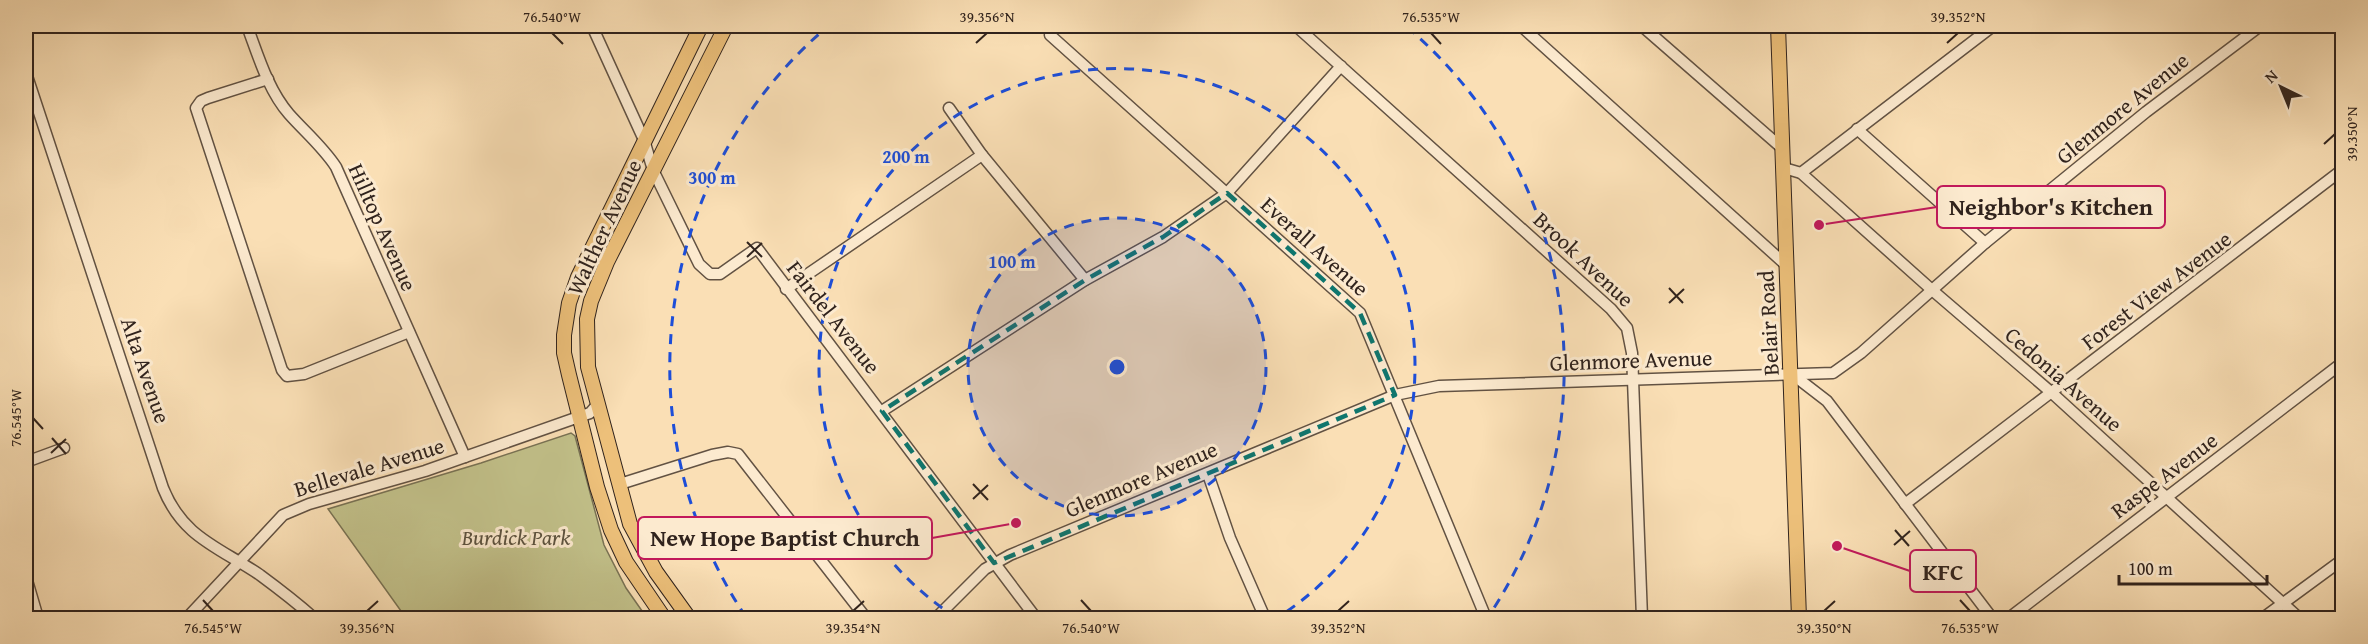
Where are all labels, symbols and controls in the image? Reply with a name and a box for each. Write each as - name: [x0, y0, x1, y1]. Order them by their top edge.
- text: 76.540°W: [523, 6, 581, 27]
- text: 39.356°N: [960, 6, 1015, 27]
- text: 76.535°W: [1402, 6, 1460, 27]
- text: 39.352°N: [1931, 6, 1986, 27]
- street label: Glenmore Avenue: [2049, 44, 2195, 172]
- north arrow: [2251, 57, 2311, 117]
- text: N: [2259, 63, 2283, 88]
- text: 39.350°N: [2341, 106, 2362, 161]
- text: 200 m: [882, 143, 930, 170]
- street label: Walther Avenue: [559, 154, 649, 300]
- street label: Hilltop Avenue: [341, 158, 425, 296]
- text: 300 m: [688, 164, 736, 191]
- callout: Neighbor's Kitchen: [1937, 186, 2165, 228]
- street label: Everall Avenue: [1254, 189, 1376, 303]
- text: Neighbor's Kitchen: [1949, 189, 2153, 224]
- street label: Brook Avenue: [1527, 204, 1641, 314]
- street label: Forest View Avenue: [2074, 223, 2238, 357]
- text: 100 m: [988, 248, 1036, 275]
- street label: Fairdel Avenue: [780, 254, 888, 380]
- street label: Belair Road: [1749, 269, 1787, 377]
- street label: Alta Avenue: [113, 313, 179, 427]
- street label: Cedonia Avenue: [1998, 319, 2130, 439]
- street label: Glenmore Avenue: [1549, 341, 1713, 379]
- centre of rings: [1107, 357, 1127, 377]
- text: 76.545°W: [5, 389, 26, 447]
- street label: Raspe Avenue: [2104, 424, 2224, 526]
- street label: Bellevale Avenue: [290, 429, 448, 505]
- street label: Glenmore Avenue: [1060, 433, 1222, 525]
- callout: New Hope Baptist Church: [638, 517, 932, 559]
- text: New Hope Baptist Church: [650, 520, 920, 555]
- park label: Burdick Park: [461, 521, 571, 553]
- scale bar: [2119, 548, 2268, 586]
- callout: KFC: [1910, 550, 1976, 592]
- text: KFC: [1922, 554, 1964, 589]
- text: 100 m: [2128, 555, 2173, 582]
- text: 76.545°W: [184, 617, 242, 638]
- text: 39.356°N: [340, 617, 395, 638]
- text: 39.354°N: [826, 617, 881, 638]
- text: 76.540°W: [1062, 617, 1120, 638]
- text: 39.352°N: [1311, 617, 1366, 638]
- text: 39.350°N: [1797, 617, 1852, 638]
- text: 76.535°W: [1941, 617, 1999, 638]

